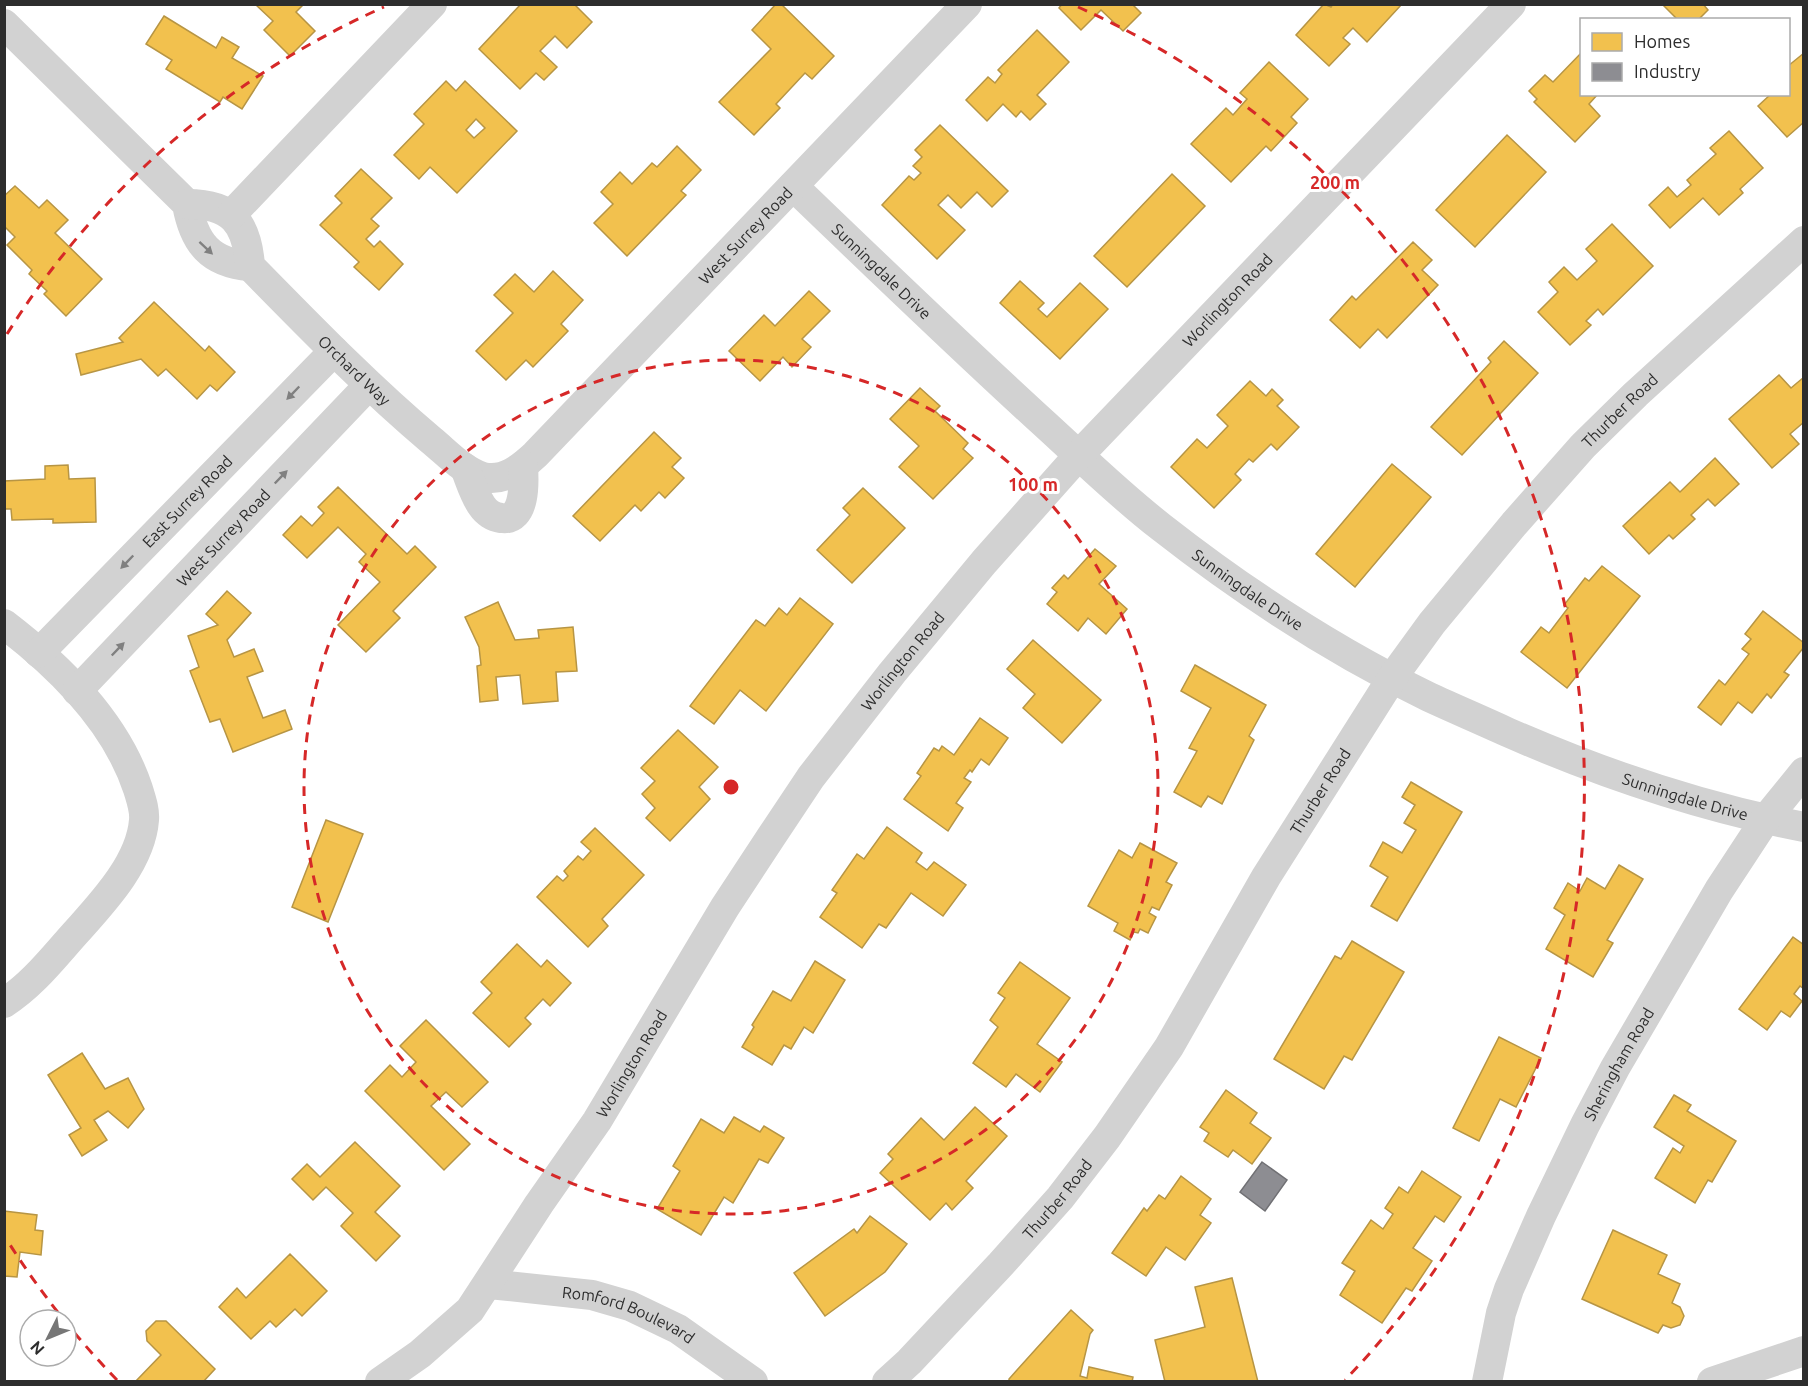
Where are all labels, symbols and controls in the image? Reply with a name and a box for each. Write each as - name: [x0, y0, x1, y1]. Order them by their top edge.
- legend: [1580, 18, 1790, 96]
- text: Homes: [1634, 31, 1691, 51]
- text: Industry: [1634, 61, 1701, 81]
- text: 200 m: [1310, 172, 1360, 192]
- street label: West Surrey Road: [695, 183, 796, 288]
- street label: Sunningdale Drive: [829, 220, 935, 323]
- one-way arrow: [199, 241, 214, 255]
- street label: Worlington Road: [1179, 250, 1276, 350]
- street label: Orchard Way: [315, 332, 394, 409]
- street label: Thurber Road: [1578, 370, 1661, 451]
- one-way arrow: [286, 385, 300, 400]
- street label: East Surrey Road: [138, 452, 236, 551]
- one-way arrow: [274, 470, 288, 485]
- text: 100 m: [1008, 474, 1058, 494]
- street label: West Surrey Road: [173, 485, 274, 590]
- street label: Sunningdale Drive: [1189, 545, 1307, 634]
- one-way arrow: [121, 555, 135, 569]
- street label: Worlington Road: [857, 608, 948, 714]
- one-way arrow: [111, 642, 124, 657]
- street label: Thurber Road: [1286, 745, 1354, 838]
- street label: Sunningdale Drive: [1620, 769, 1750, 823]
- centre of rings: [721, 777, 741, 797]
- street label: Sheringham Road: [1580, 1004, 1657, 1124]
- street label: Worlington Road: [592, 1007, 670, 1121]
- street label: Thurber Road: [1019, 1156, 1095, 1243]
- street label: Romford Boulevard: [561, 1283, 698, 1347]
- north arrow: [18, 1308, 78, 1368]
- text: N: [26, 1338, 48, 1359]

